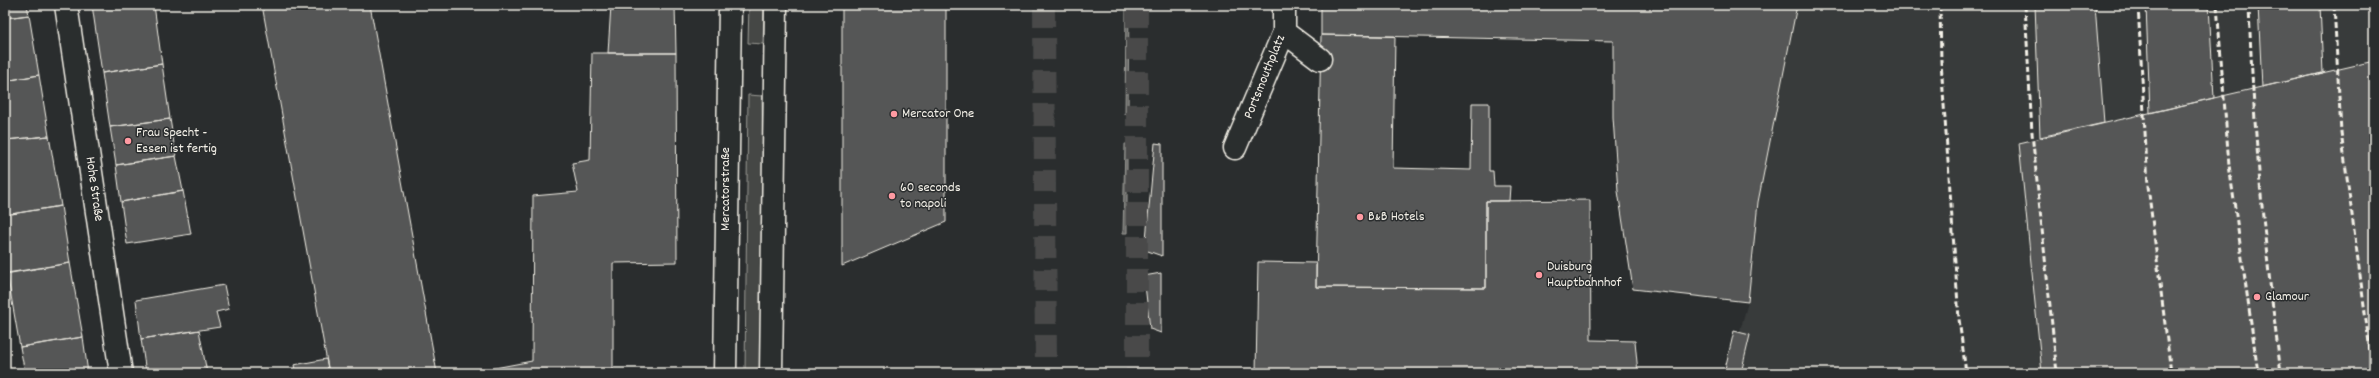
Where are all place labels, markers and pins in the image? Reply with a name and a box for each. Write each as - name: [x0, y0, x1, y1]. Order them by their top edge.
- place label: Mercator One: [902, 104, 974, 124]
- marker: Mercator One: [889, 109, 899, 119]
- place label: Frau Specht - Essen ist fertig: [136, 123, 217, 159]
- marker: Frau Specht - Essen ist fertig: [123, 136, 133, 146]
- place label: 60 seconds to napoli: [900, 178, 961, 214]
- marker: 60 seconds to napoli: [887, 191, 897, 201]
- place label: B&B Hotels: [1368, 207, 1425, 227]
- marker: B&B Hotels: [1355, 212, 1365, 222]
- place label: Duisburg Hauptbahnhof: [1547, 257, 1623, 293]
- marker: Duisburg Hauptbahnhof: [1534, 270, 1544, 280]
- place label: Glamour: [2265, 287, 2310, 307]
- marker: Glamour: [2252, 292, 2262, 302]

